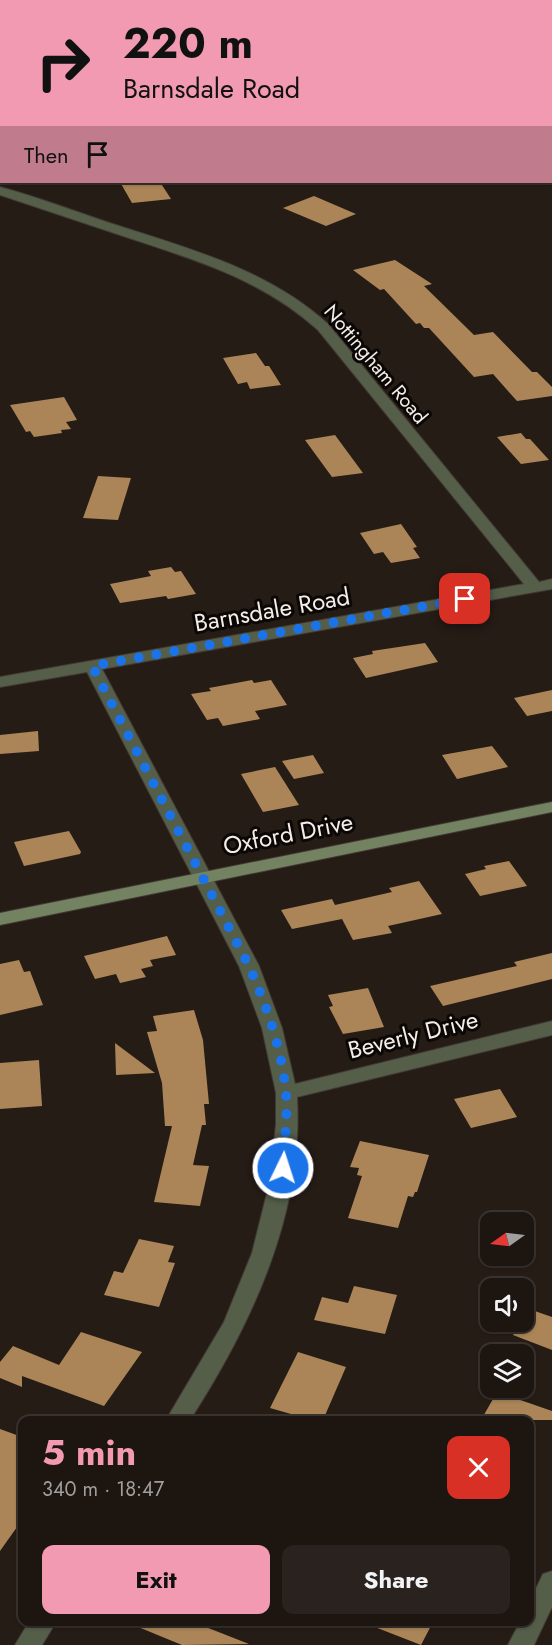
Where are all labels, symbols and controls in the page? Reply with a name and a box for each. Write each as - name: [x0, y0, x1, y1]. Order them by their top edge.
- text: 220 m: [123, 13, 253, 74]
- icon: right: [24, 24, 102, 102]
- text: Barnsdale Road: [123, 69, 300, 108]
- icon: arrive: [81, 138, 114, 171]
- text: Then: [24, 139, 69, 171]
- street label: Nottingham Road: [317, 298, 434, 430]
- pin: [439, 573, 490, 624]
- street label: Barnsdale Road: [191, 579, 353, 640]
- icon: arrive: [448, 582, 481, 615]
- street label: Oxford Drive: [220, 804, 356, 863]
- street label: Beverly Drive: [344, 1001, 482, 1068]
- position arrow: [251, 1136, 315, 1200]
- north arrow: [480, 1212, 534, 1266]
- map controls: [480, 1212, 534, 1398]
- button: sound: [480, 1278, 534, 1332]
- button: layers: [480, 1344, 534, 1398]
- text: 5 min: [42, 1426, 136, 1478]
- button: close: [447, 1436, 510, 1499]
- text: 340 m · 18:47: [42, 1475, 164, 1504]
- button: Exit: [42, 1545, 270, 1614]
- button: Share: [282, 1545, 510, 1614]

